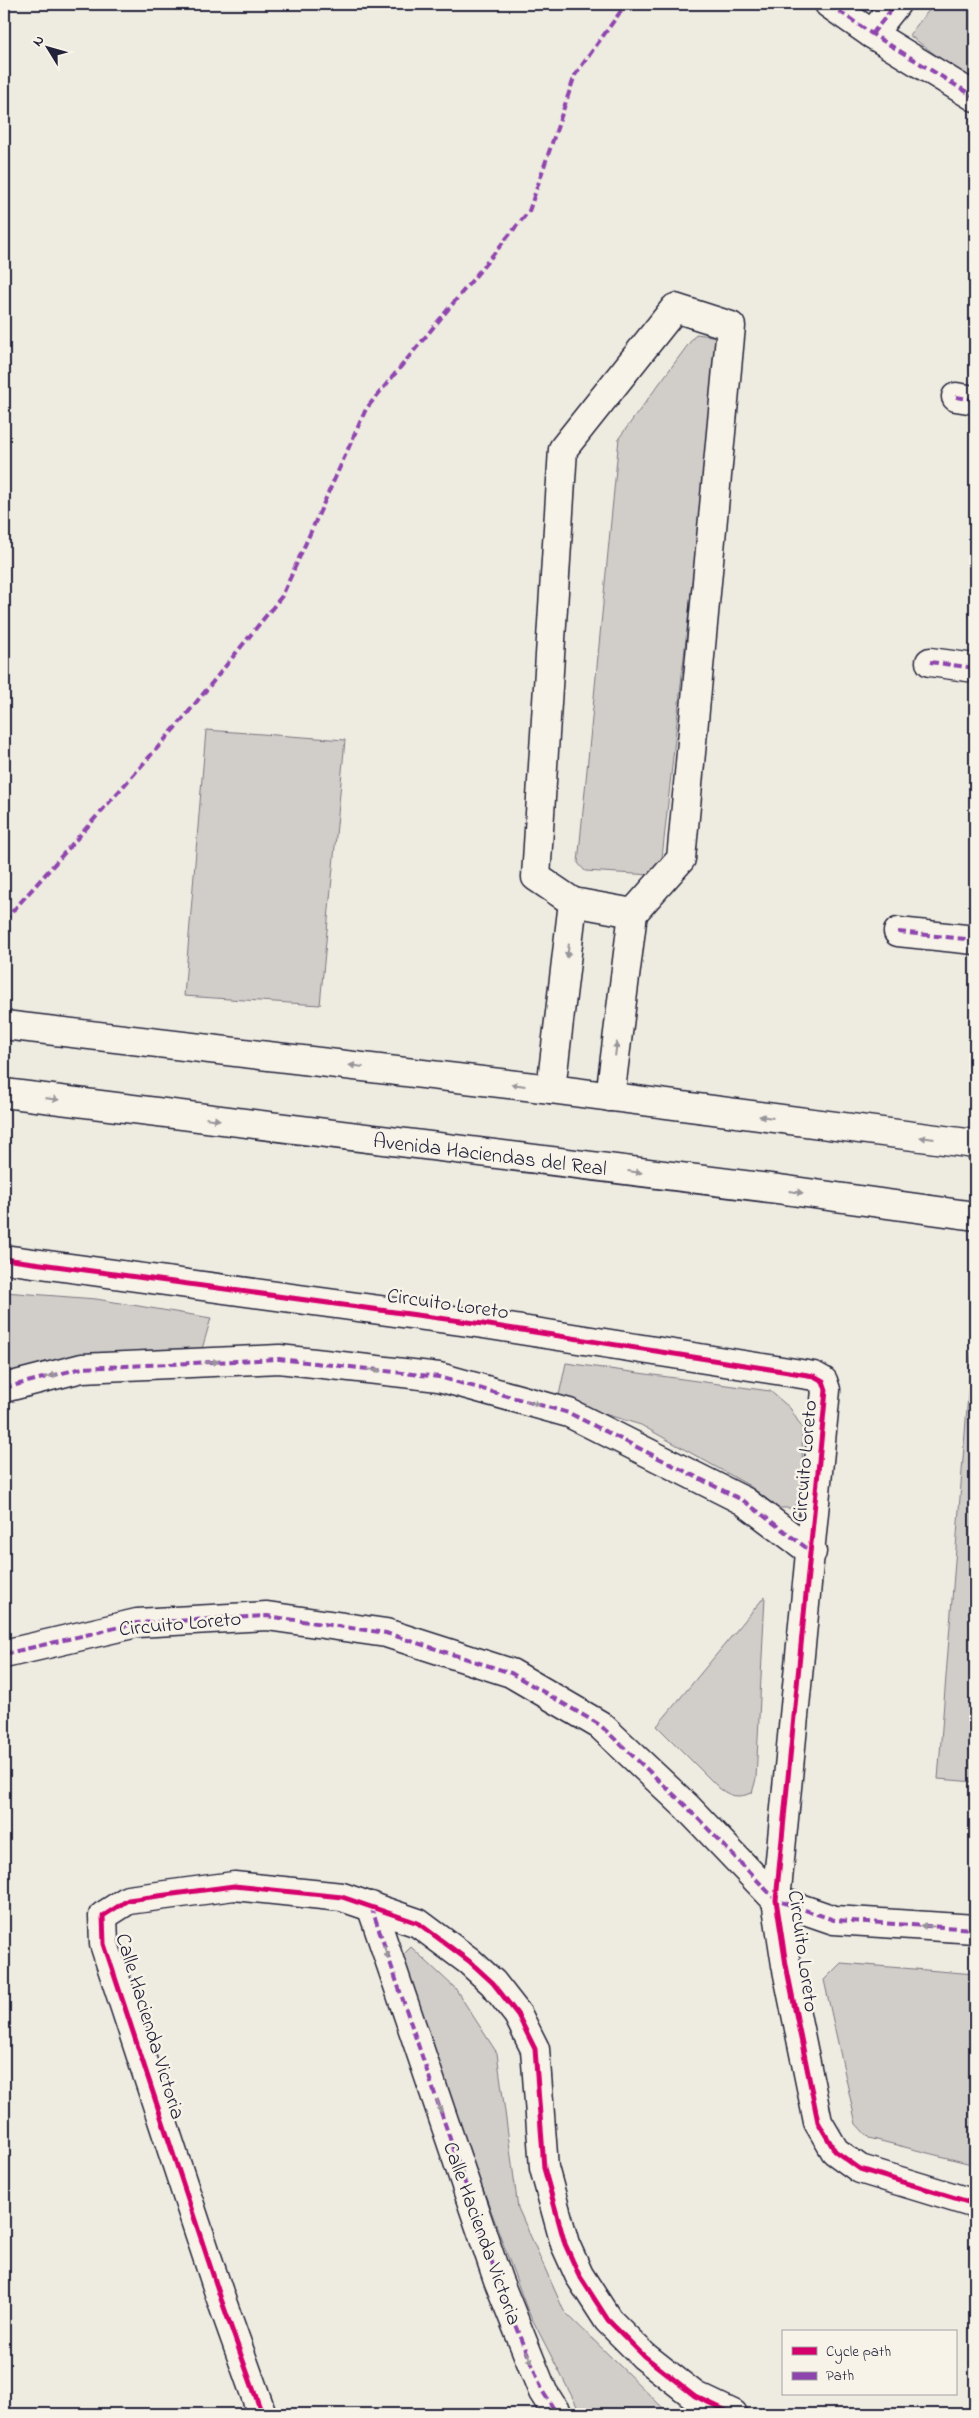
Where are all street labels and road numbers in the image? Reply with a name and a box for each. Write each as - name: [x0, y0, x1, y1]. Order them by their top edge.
- street label: Avenida Haciendas del Real: [371, 1127, 608, 1185]
- street label: Circuito Loreto: [385, 1282, 511, 1328]
- street label: Circuito Loreto: [786, 1399, 826, 1524]
- street label: Circuito Loreto: [118, 1605, 243, 1645]
- street label: Circuito Loreto: [779, 1888, 825, 2014]
- street label: Calle Hacienda Victoria: [107, 1930, 192, 2123]
- street label: Calle Hacienda Victoria: [434, 2138, 528, 2330]

